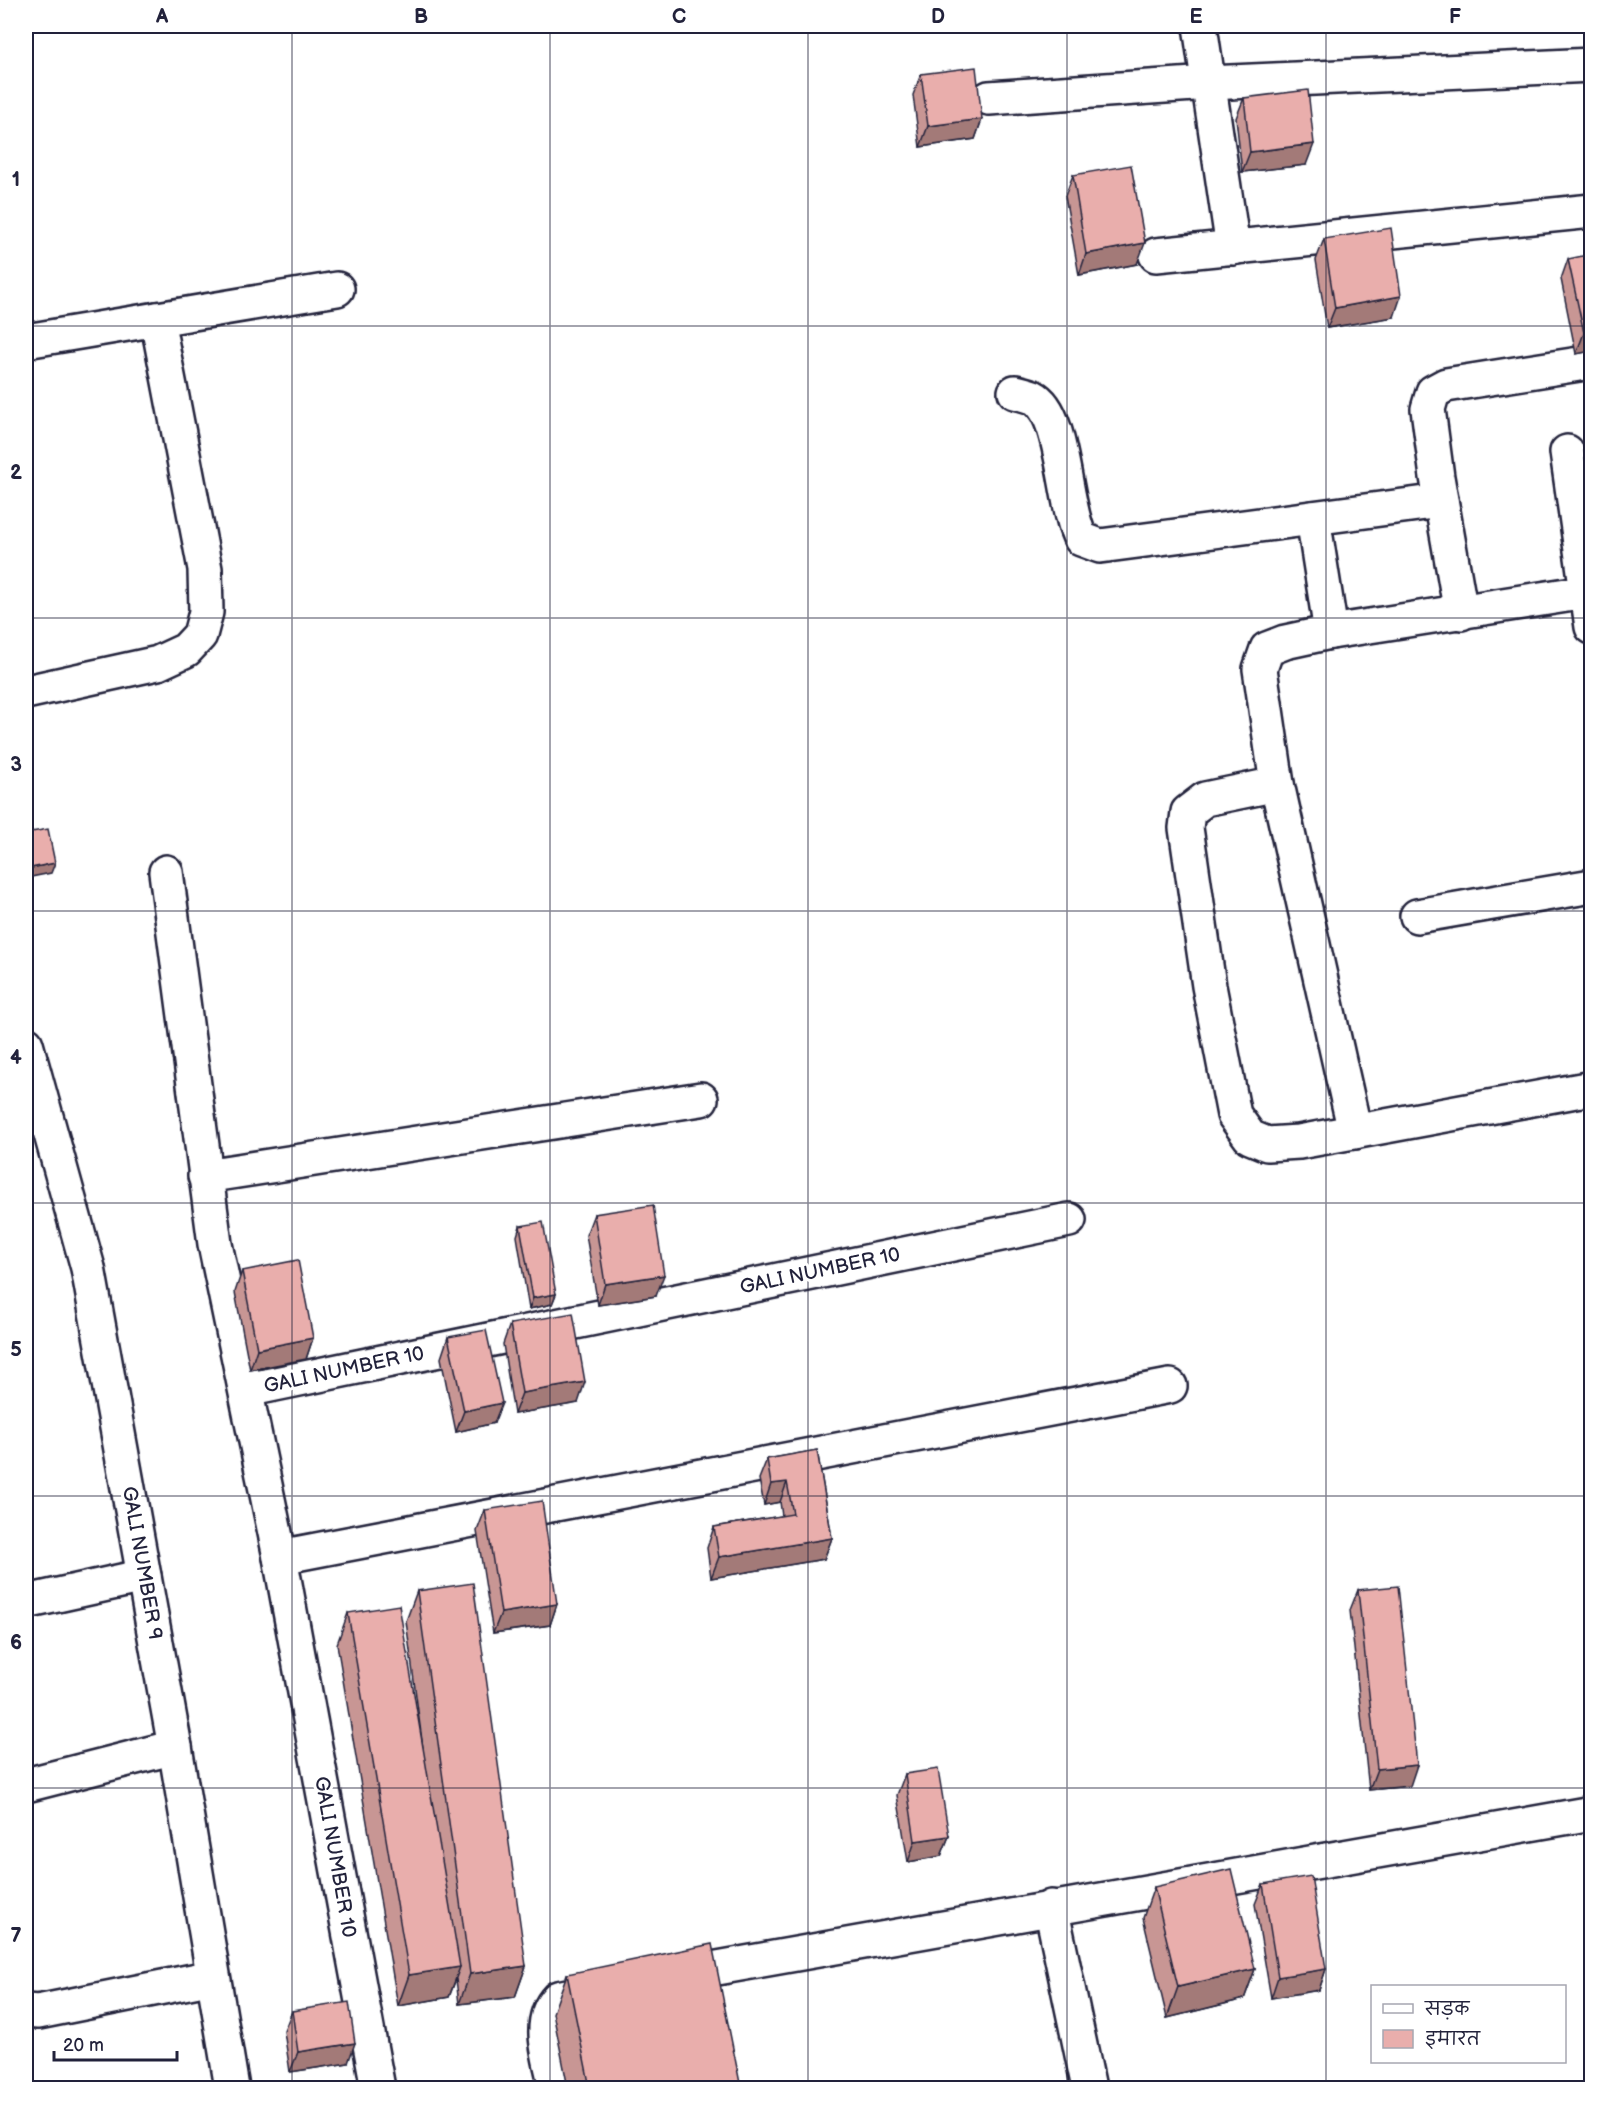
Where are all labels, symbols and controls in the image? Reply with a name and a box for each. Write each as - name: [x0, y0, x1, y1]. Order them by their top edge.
- text: A: [155, 5, 169, 29]
- text: B: [414, 5, 428, 29]
- text: C: [672, 5, 686, 29]
- text: D: [931, 5, 945, 29]
- text: E: [1190, 5, 1203, 29]
- text: F: [1449, 5, 1461, 29]
- text: 1: [12, 168, 20, 192]
- text: 2: [10, 461, 22, 485]
- text: 3: [10, 753, 22, 777]
- text: 4: [10, 1046, 22, 1070]
- street label: GALI NUMBER 10: [738, 1242, 902, 1300]
- text: 5: [10, 1338, 22, 1362]
- street label: GALI NUMBER 10: [262, 1341, 426, 1399]
- street label: GALI NUMBER 9: [117, 1485, 167, 1641]
- text: 6: [10, 1631, 22, 1655]
- street label: GALI NUMBER 10: [309, 1775, 361, 1939]
- text: 7: [10, 1924, 22, 1948]
- legend: [1371, 1985, 1566, 2063]
- text: सड़क: [1424, 1999, 1470, 2020]
- scale bar: [54, 2024, 177, 2062]
- text: इमारत: [1425, 2029, 1481, 2050]
- text: 20 m: [63, 2035, 104, 2056]

